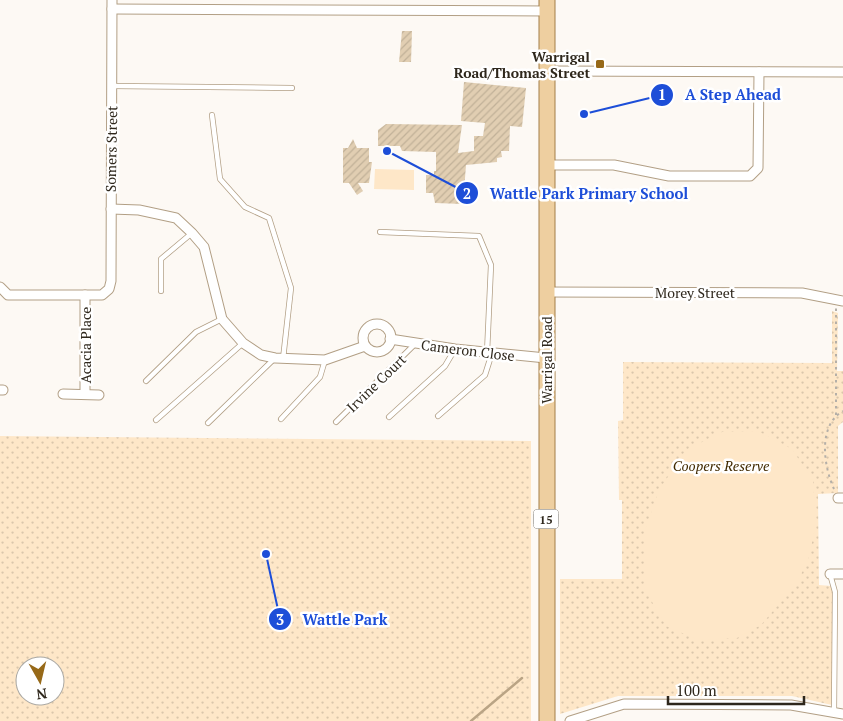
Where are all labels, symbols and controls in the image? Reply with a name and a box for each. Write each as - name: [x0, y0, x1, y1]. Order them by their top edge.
- place label: Warrigal Road/Thomas Street: [454, 47, 590, 82]
- marker: Warrigal Road/Thomas Street: [594, 58, 606, 70]
- callout: A Step Ahead: [650, 80, 791, 110]
- text: 1: [658, 84, 666, 104]
- text: A Step Ahead: [685, 84, 781, 104]
- street label: Somers Street: [101, 105, 121, 192]
- callout: Wattle Park Primary School: [454, 178, 698, 208]
- text: 2: [463, 183, 471, 203]
- text: Wattle Park Primary School: [490, 183, 688, 203]
- street label: Morey Street: [655, 283, 736, 302]
- street label: Acacia Place: [76, 307, 95, 383]
- street label: Warrigal Road: [537, 316, 556, 404]
- street label: Cameron Close: [420, 335, 516, 365]
- street label: Irvine Court: [342, 349, 410, 416]
- park label: Coopers Reserve: [673, 456, 770, 475]
- road number: 15: [534, 509, 558, 528]
- callout: Wattle Park: [267, 604, 397, 634]
- text: 3: [276, 609, 284, 629]
- text: Wattle Park: [303, 609, 388, 629]
- north arrow: [15, 656, 65, 706]
- scale bar: [668, 674, 804, 706]
- text: 100 m: [676, 680, 717, 700]
- text: N: [35, 684, 48, 705]

